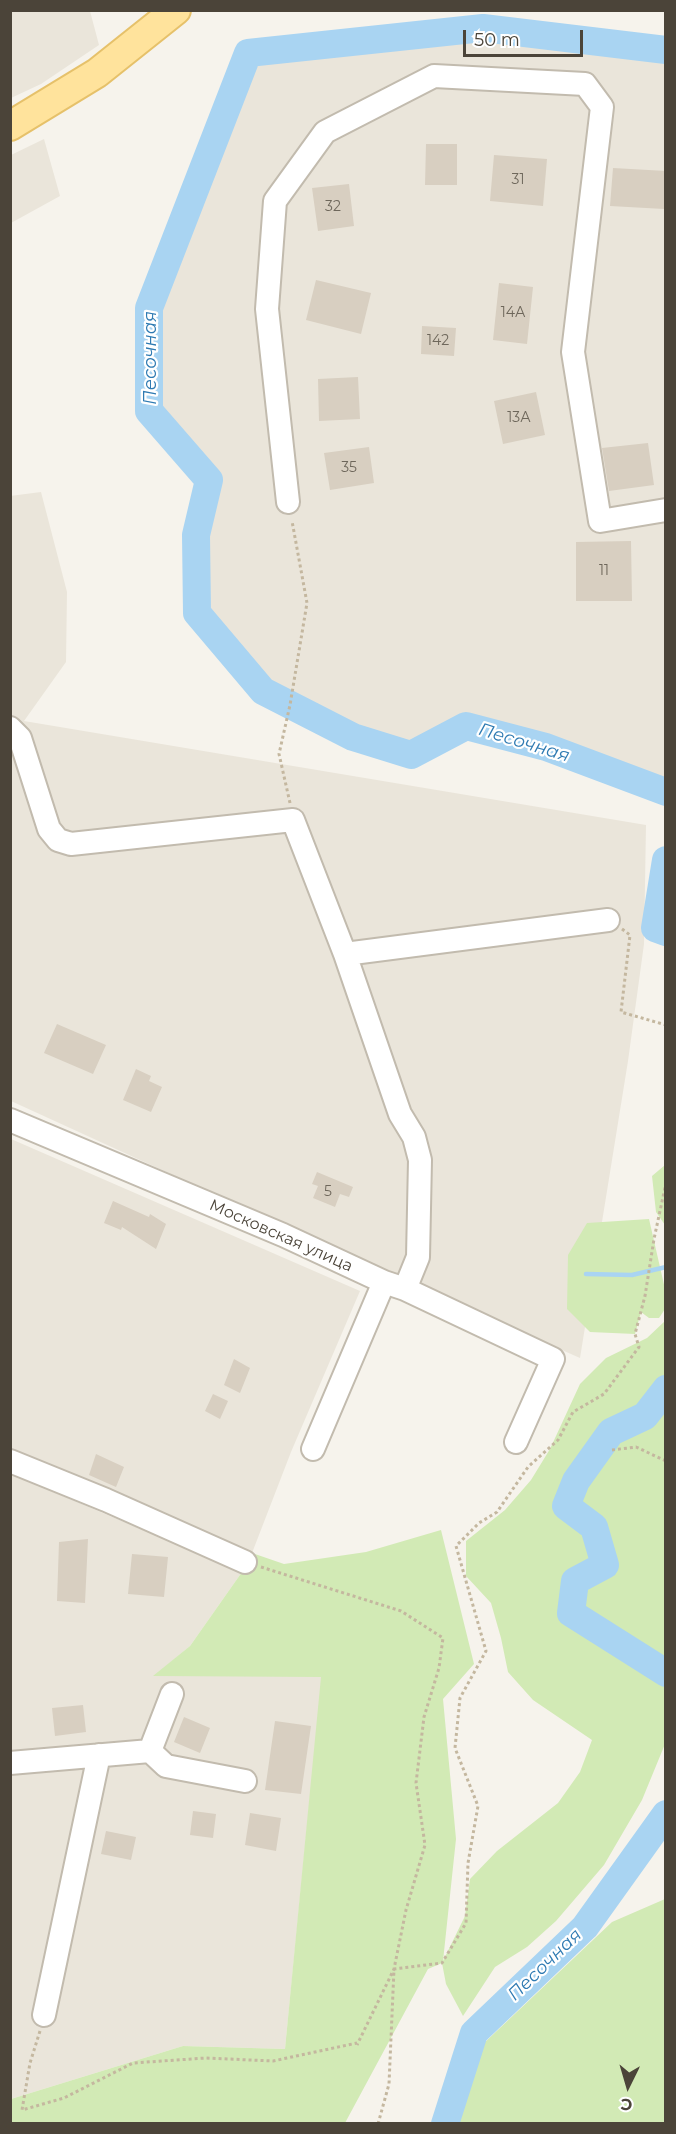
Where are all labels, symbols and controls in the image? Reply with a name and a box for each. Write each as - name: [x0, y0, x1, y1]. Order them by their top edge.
- scale bar: [466, 18, 586, 56]
- text: 50 m: [474, 29, 520, 51]
- house number: 31: [512, 172, 524, 188]
- house number: 32: [325, 199, 341, 215]
- house number: 14А: [501, 305, 525, 321]
- water label: Песочная: [140, 311, 162, 405]
- house number: 142: [427, 333, 449, 349]
- house number: 13А: [507, 410, 531, 426]
- house number: 35: [341, 460, 357, 476]
- house number: 11: [599, 563, 609, 579]
- water label: Песочная: [476, 719, 572, 767]
- house number: 5: [324, 1184, 332, 1200]
- street label: Московская улица: [206, 1196, 356, 1276]
- water label: Песочная: [504, 1925, 586, 2005]
- north arrow: [598, 2056, 658, 2116]
- text: С: [620, 2094, 633, 2114]

